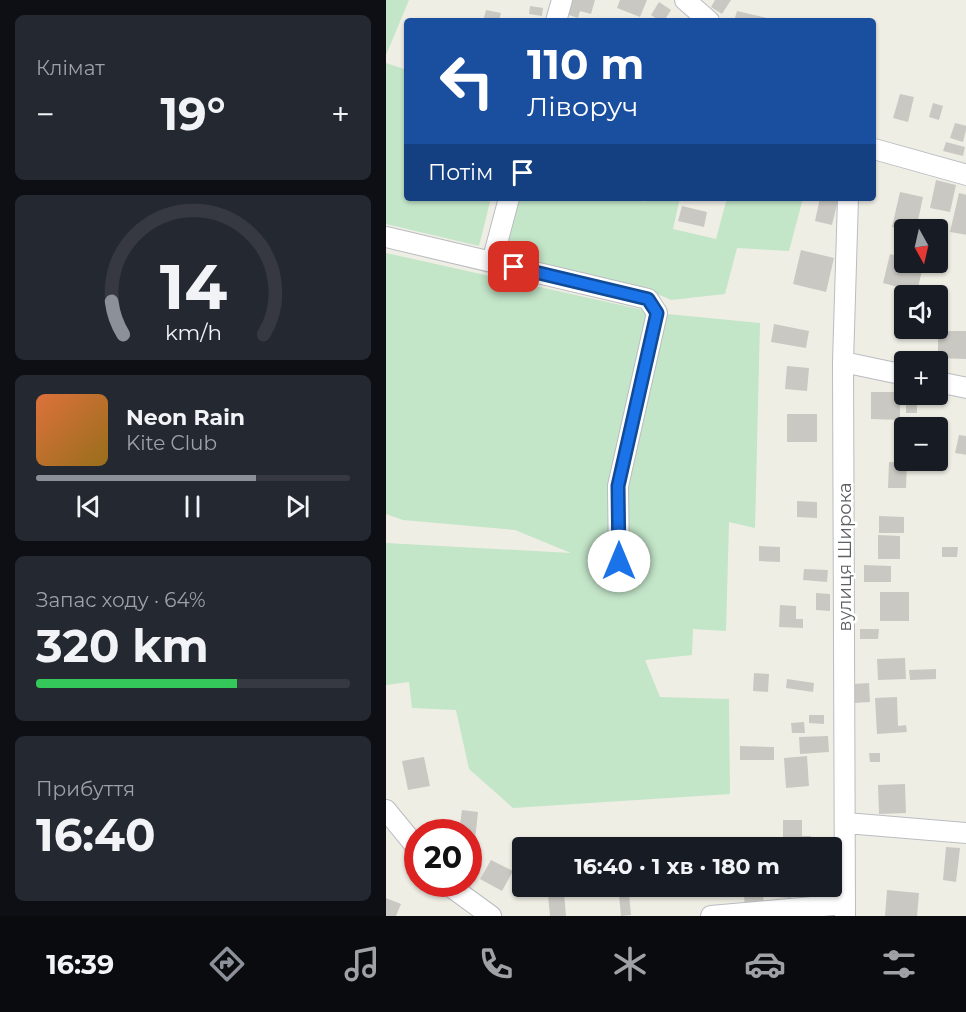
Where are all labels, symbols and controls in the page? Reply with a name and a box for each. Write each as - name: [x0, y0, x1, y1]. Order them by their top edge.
- text: 110 m: [527, 38, 644, 90]
- icon: left: [428, 42, 506, 120]
- text: Клімат: [36, 56, 105, 80]
- text: 19°: [160, 86, 226, 141]
- text: Ліворуч: [527, 90, 639, 123]
- text: −: [36, 94, 55, 134]
- text: +: [331, 94, 350, 134]
- icon: arrive: [506, 156, 539, 189]
- text: Потім: [428, 159, 494, 186]
- north arrow: [894, 219, 948, 273]
- map controls: [894, 219, 948, 471]
- pin: [488, 241, 539, 292]
- text: 14: [159, 249, 227, 325]
- icon: arrive: [497, 250, 530, 283]
- button: sound: [894, 285, 948, 339]
- text: km/h: [164, 319, 222, 345]
- button: +: [894, 351, 948, 405]
- text: Neon Rain: [126, 404, 245, 431]
- button: −: [894, 417, 948, 471]
- text: Kite Club: [126, 431, 217, 455]
- street label: вулиця Широка: [834, 483, 856, 631]
- icon: previous: [72, 490, 105, 523]
- icon: pause: [176, 490, 209, 523]
- icon: next: [281, 490, 314, 523]
- position arrow: [587, 529, 651, 593]
- text: Запас ходу · 64%: [36, 588, 206, 612]
- text: 320 km: [36, 618, 209, 673]
- text: Прибуття: [36, 777, 135, 801]
- text: 16:40: [36, 807, 156, 862]
- speed limit sign: 20: [404, 819, 482, 897]
- text: 16:40 · 1 хв · 180 m: [574, 853, 780, 880]
- icon: directions: [206, 943, 248, 985]
- icon: music: [341, 943, 383, 985]
- icon: phone: [475, 943, 517, 985]
- icon: climate: [609, 943, 651, 985]
- icon: car: [744, 943, 786, 985]
- icon: filters: [878, 943, 920, 985]
- text: 16:39: [46, 948, 114, 981]

